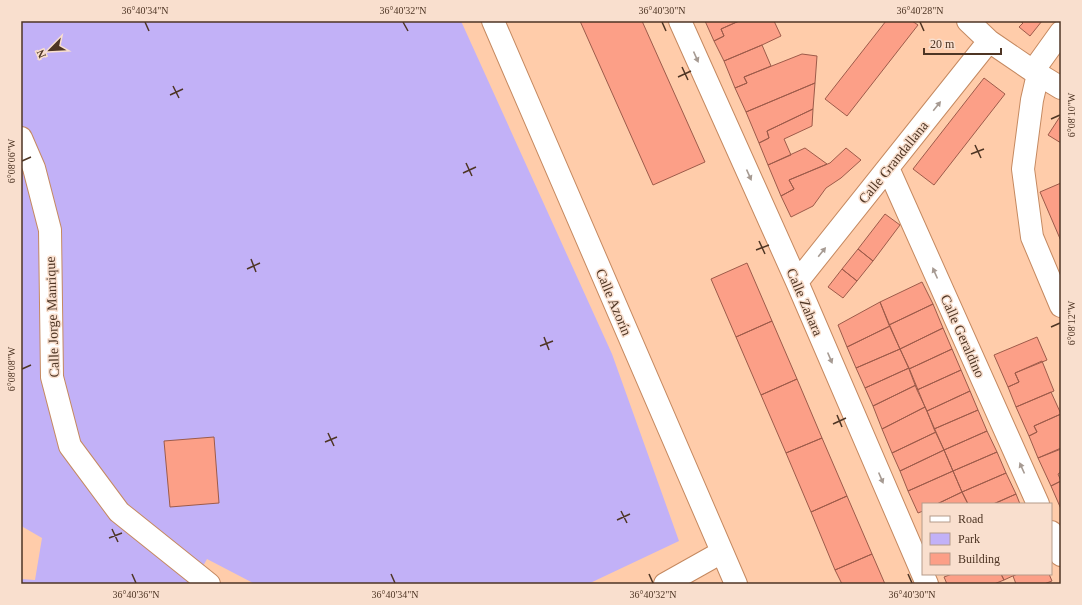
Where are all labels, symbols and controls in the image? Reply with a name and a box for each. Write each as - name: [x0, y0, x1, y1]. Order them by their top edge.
- text: 36°40'34"N: [121, 5, 169, 16]
- text: 36°40'32"N: [379, 5, 427, 16]
- text: 36°40'30"N: [638, 5, 686, 16]
- text: 36°40'28"N: [896, 5, 944, 16]
- north arrow: [30, 30, 70, 70]
- scale bar: [924, 30, 1001, 56]
- text: 20 m: [930, 37, 955, 51]
- text: N: [34, 48, 48, 60]
- one-way arrow: [693, 51, 699, 62]
- text: 6°08'10"W: [1066, 92, 1077, 137]
- one-way arrow: [933, 101, 942, 112]
- street label: Calle Grandallana: [856, 118, 932, 206]
- text: 6°08'06"W: [6, 138, 17, 183]
- one-way arrow: [746, 170, 752, 181]
- one-way arrow: [817, 246, 826, 257]
- street label: Calle Jorge Manrique: [43, 256, 62, 378]
- street label: Calle Zahara: [784, 266, 826, 339]
- street label: Calle Azorín: [593, 267, 634, 338]
- one-way arrow: [932, 267, 938, 279]
- street label: Calle Geraldino: [938, 292, 988, 380]
- text: 6°08'12"W: [1066, 300, 1077, 345]
- text: 6°08'08"W: [6, 346, 17, 391]
- one-way arrow: [827, 353, 833, 364]
- one-way arrow: [1019, 462, 1025, 474]
- one-way arrow: [878, 472, 884, 483]
- legend: [922, 503, 1052, 575]
- text: Road: [958, 512, 983, 526]
- text: Park: [958, 532, 980, 546]
- text: Building: [958, 552, 1000, 566]
- text: 36°40'36"N: [112, 589, 160, 600]
- text: 36°40'34"N: [371, 589, 419, 600]
- text: 36°40'32"N: [629, 589, 677, 600]
- text: 36°40'30"N: [888, 589, 936, 600]

